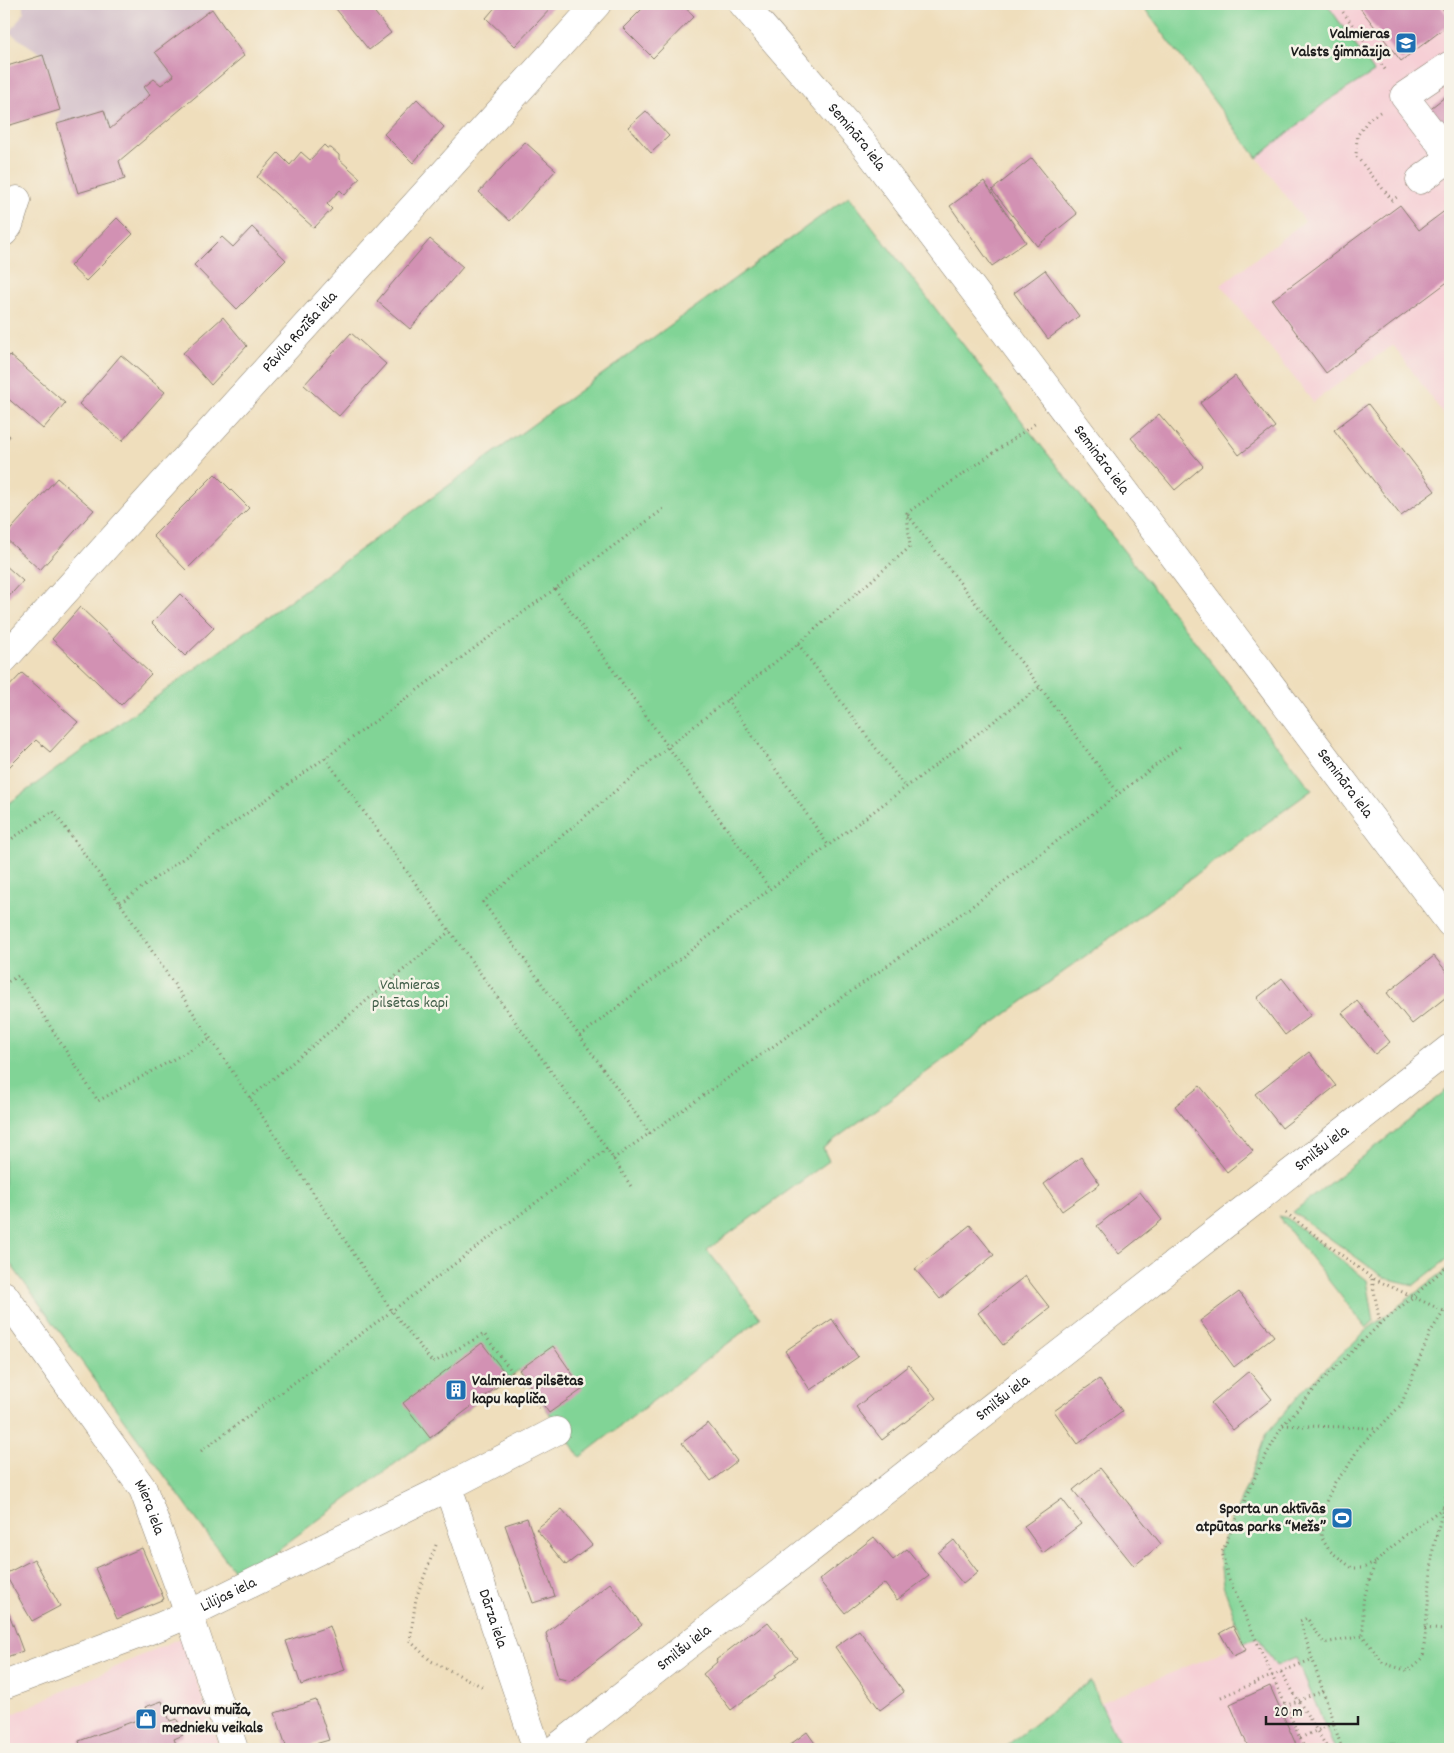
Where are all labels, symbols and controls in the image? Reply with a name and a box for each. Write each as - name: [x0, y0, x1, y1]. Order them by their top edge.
- place label: Valmieras Valsts ģimnāzija: [1291, 23, 1391, 64]
- school or university icon: Valmieras Valsts ģimnāzija: [1394, 31, 1418, 55]
- street label: Semināra iela: [822, 98, 892, 176]
- street label: Pāvila Rozīša iela: [257, 286, 343, 378]
- street label: Semināra iela: [1067, 420, 1135, 500]
- street label: Semināra iela: [1311, 744, 1379, 823]
- park label: Valmieras pilsētas kapi: [372, 974, 448, 1015]
- street label: Smilšu iela: [1290, 1119, 1354, 1177]
- street label: Smilšu iela: [971, 1369, 1035, 1427]
- place label: Valmieras pilsētas kapu kapliča: [472, 1370, 584, 1411]
- building icon: Valmieras pilsētas kapu kapliča: [444, 1378, 468, 1402]
- street label: Miera iela: [128, 1475, 171, 1539]
- place label: Sporta un aktīvās atpūtas parks “Mežs”: [1196, 1498, 1326, 1539]
- sports icon: Sporta un aktīvās atpūtas parks “Mežs”: [1330, 1506, 1354, 1530]
- street label: Lilijas iela: [196, 1571, 261, 1618]
- street label: Dārza iela: [472, 1586, 514, 1652]
- street label: Smilšu iela: [652, 1619, 717, 1677]
- scale bar: [1266, 1693, 1359, 1725]
- place label: Purnavu muiža, mednieku veikals: [162, 1699, 264, 1740]
- text: 20 m: [1274, 1702, 1302, 1724]
- shop icon: Purnavu muiža, mednieku veikals: [134, 1707, 158, 1731]

